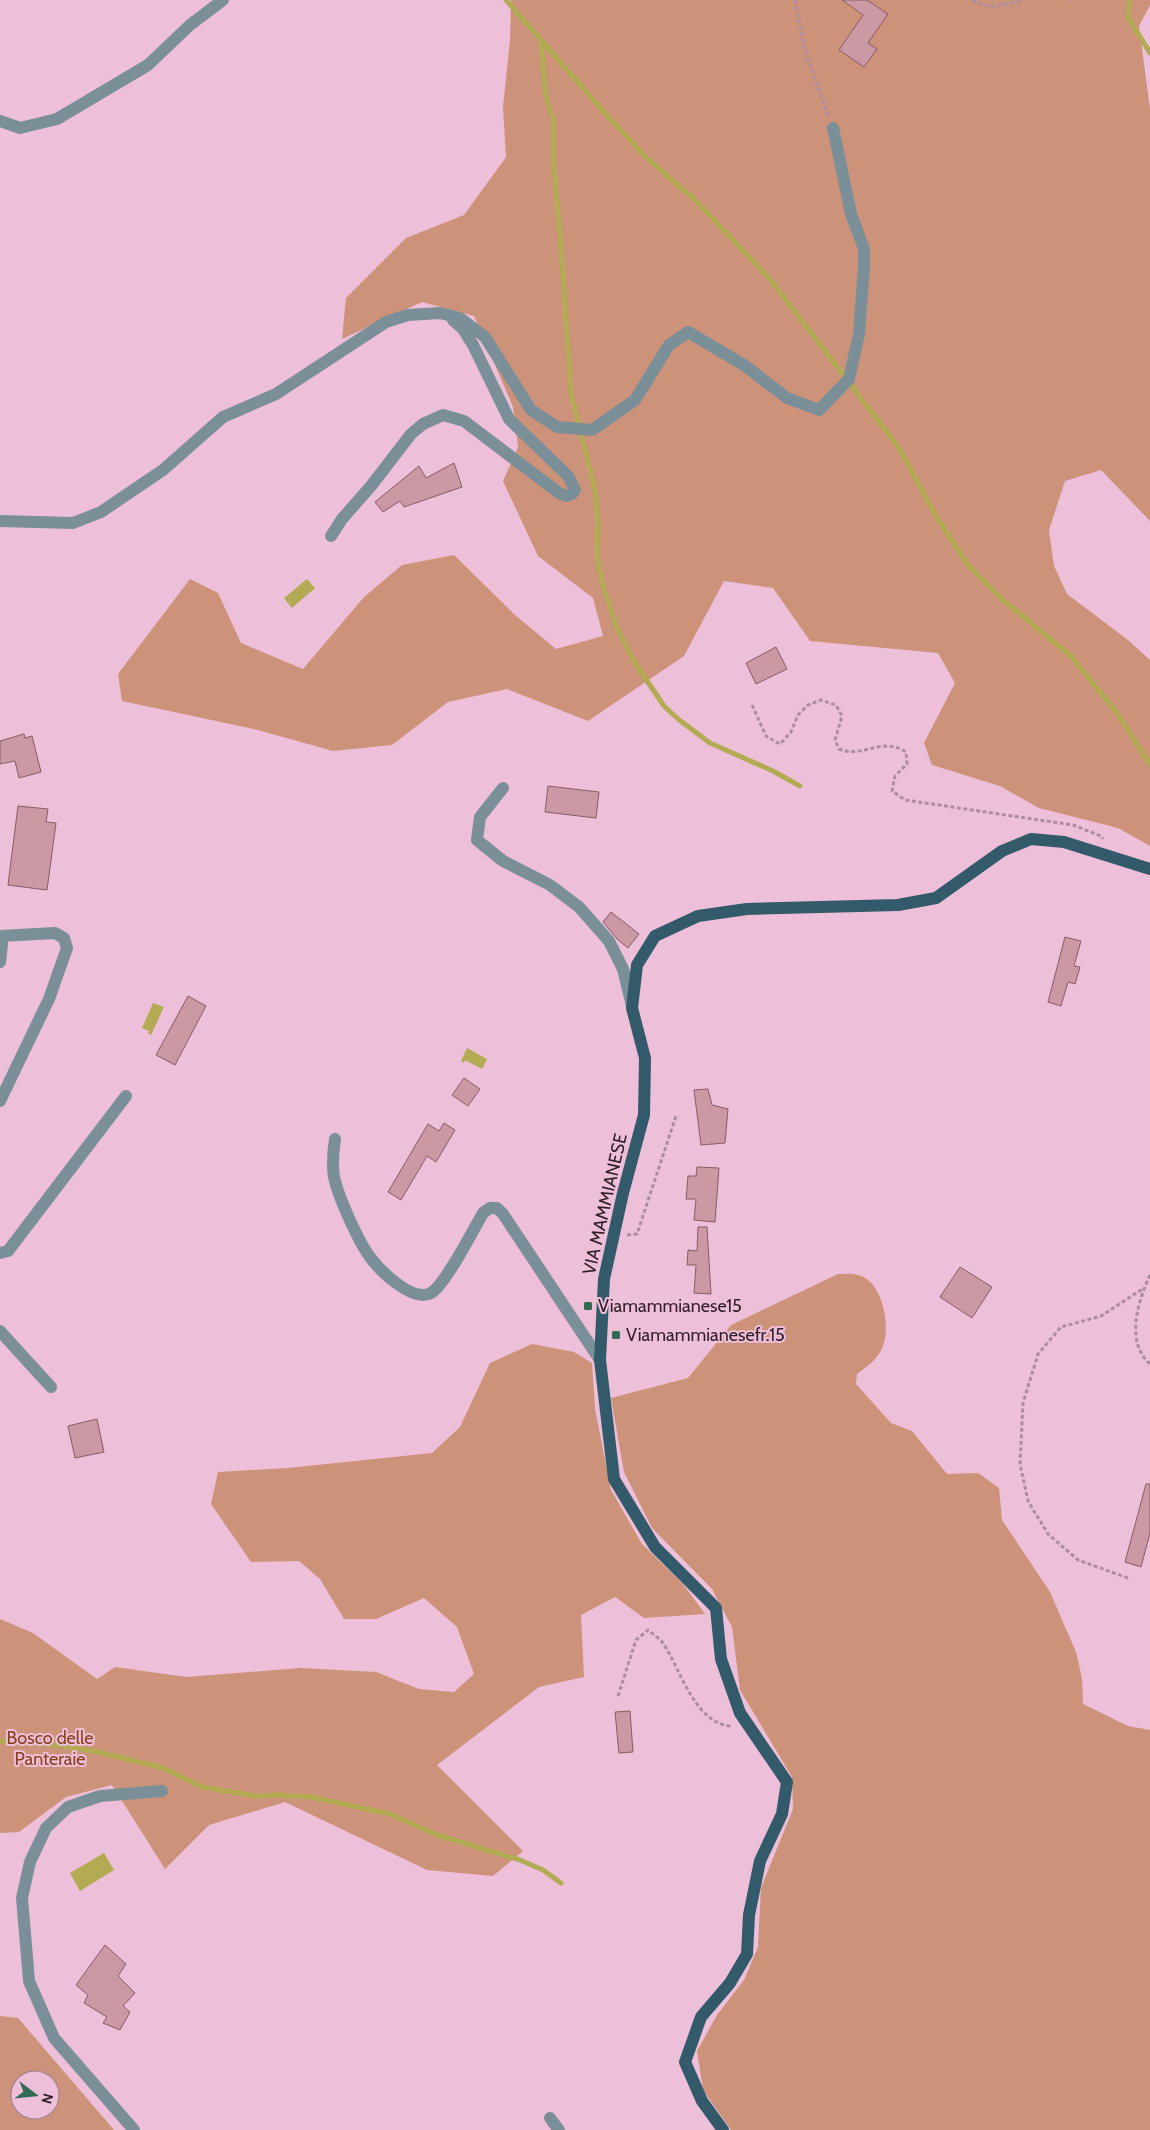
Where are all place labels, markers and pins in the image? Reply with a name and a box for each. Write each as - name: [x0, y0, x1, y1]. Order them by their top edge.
- place label: Viamammianese15: [598, 1295, 742, 1317]
- marker: Viamammianese15: [582, 1300, 594, 1312]
- place label: Viamammianesefr.15: [626, 1324, 785, 1346]
- marker: Viamammianesefr.15: [610, 1329, 622, 1341]

